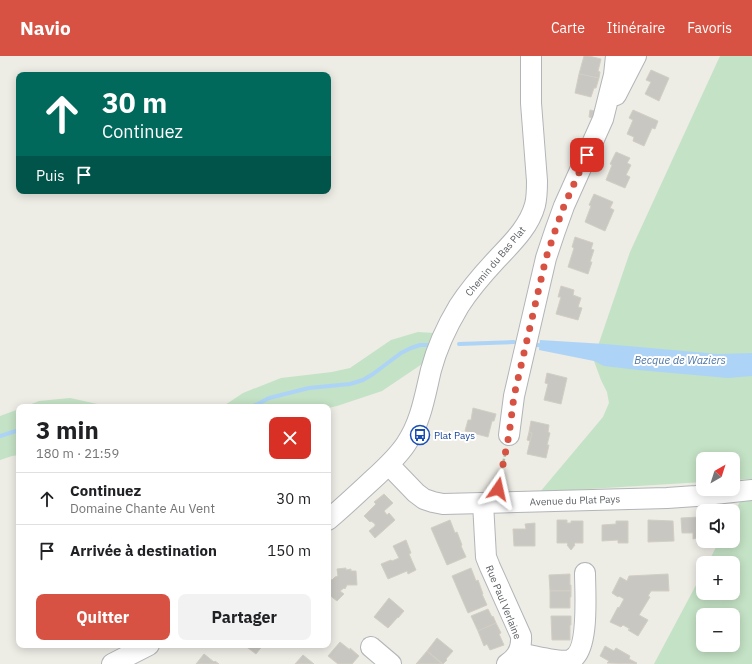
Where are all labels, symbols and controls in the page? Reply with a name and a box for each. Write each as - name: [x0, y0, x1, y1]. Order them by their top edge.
- text: Navio: [20, 16, 71, 40]
- text: Carte: [551, 19, 585, 37]
- text: Itinéraire: [607, 19, 665, 37]
- text: Favoris: [687, 19, 732, 37]
- text: 30 m: [102, 84, 167, 121]
- icon: ahead: [36, 88, 88, 140]
- text: Continuez: [102, 120, 183, 143]
- pin: [570, 138, 604, 172]
- icon: arrive: [576, 144, 598, 166]
- icon: arrive: [73, 164, 95, 186]
- text: Puis: [36, 166, 65, 185]
- street label: Chemin du Bas Plat: [462, 223, 529, 299]
- water label: Becque de Waziers: [634, 353, 726, 367]
- text: 3 min: [36, 414, 99, 446]
- button: close: [269, 417, 311, 459]
- bus stop icon: Plat Pays: [409, 424, 431, 446]
- place label: Plat Pays: [434, 429, 475, 442]
- text: 180 m · 21:59: [36, 445, 119, 462]
- north arrow: [696, 452, 740, 496]
- map controls: [696, 452, 740, 652]
- position arrow: [477, 468, 519, 510]
- text: Continuez: [70, 481, 141, 500]
- icon: ahead: [36, 488, 58, 510]
- text: 30 m: [276, 489, 311, 508]
- street label: Avenue du Plat Pays: [529, 492, 621, 509]
- text: Domaine Chante Au Vent: [70, 500, 215, 517]
- button: sound: [696, 504, 740, 548]
- icon: arrive: [36, 540, 58, 562]
- text: Arrivée à destination: [70, 541, 217, 560]
- text: 150 m: [267, 541, 311, 560]
- button: +: [696, 556, 740, 600]
- street label: Rue Paul Verlaine: [483, 563, 524, 642]
- button: Quitter: [36, 594, 170, 640]
- button: Partager: [178, 594, 311, 640]
- button: −: [696, 608, 740, 652]

